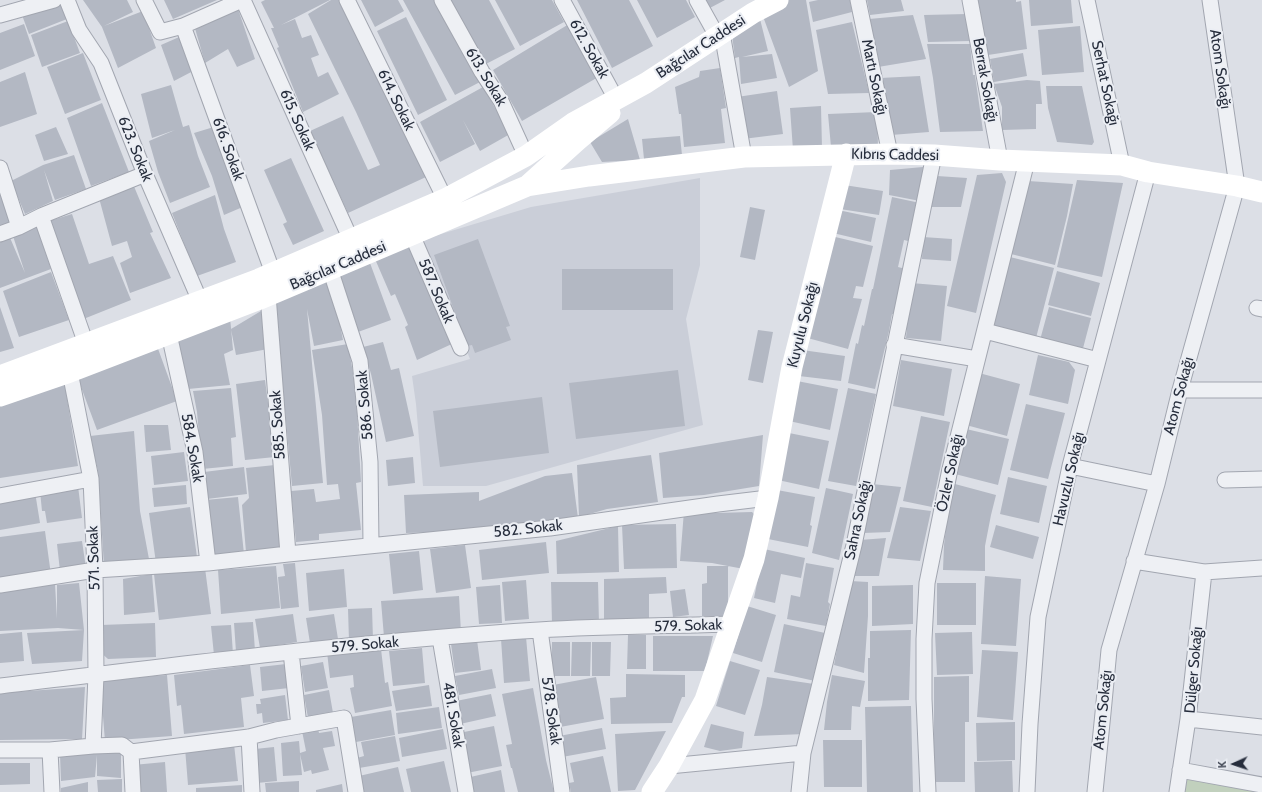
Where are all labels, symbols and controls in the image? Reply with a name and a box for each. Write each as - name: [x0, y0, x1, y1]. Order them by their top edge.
- street label: Bağcılar Caddesi: [653, 12, 749, 82]
- street label: 612. Sokak: [565, 16, 613, 82]
- street label: Atom Sokağı: [1206, 28, 1234, 110]
- street label: Martı Sokağı: [857, 37, 891, 117]
- street label: Berrak Sokağı: [969, 37, 1001, 123]
- street label: Serhat Sokağı: [1087, 39, 1123, 127]
- street label: 613. Sokak: [461, 44, 511, 110]
- street label: 614. Sokak: [373, 66, 419, 134]
- street label: 615. Sokak: [275, 86, 319, 154]
- street label: 623. Sokak: [114, 114, 156, 184]
- street label: 616. Sokak: [208, 115, 248, 183]
- street label: Kıbrıs Caddesi: [851, 145, 939, 165]
- street label: Bağcılar Caddesi: [287, 238, 389, 294]
- street label: 587. Sokak: [414, 256, 458, 326]
- street label: Kuyulu Sokağı: [784, 280, 822, 370]
- street label: Atom Sokağı: [1160, 355, 1198, 437]
- street label: 586. Sokak: [353, 369, 377, 441]
- street label: 585. Sokak: [267, 390, 289, 460]
- street label: 584. Sokak: [177, 412, 207, 484]
- street label: Havuzlu Sokağı: [1049, 430, 1089, 528]
- street label: Özler Sokağı: [933, 432, 967, 514]
- street label: Sahra Sokağı: [841, 479, 875, 561]
- street label: 582. Sokak: [493, 516, 563, 542]
- street label: 571. Sokak: [84, 525, 104, 591]
- street label: 579. Sokak: [654, 616, 722, 636]
- street label: Dülger Sokağı: [1181, 626, 1207, 714]
- street label: 579. Sokak: [330, 633, 400, 657]
- street label: Atom Sokağı: [1090, 669, 1116, 751]
- street label: 578. Sokak: [537, 676, 565, 746]
- street label: 481. Sokak: [438, 681, 468, 749]
- north arrow: [1214, 744, 1254, 784]
- text: K: [1215, 761, 1229, 768]

